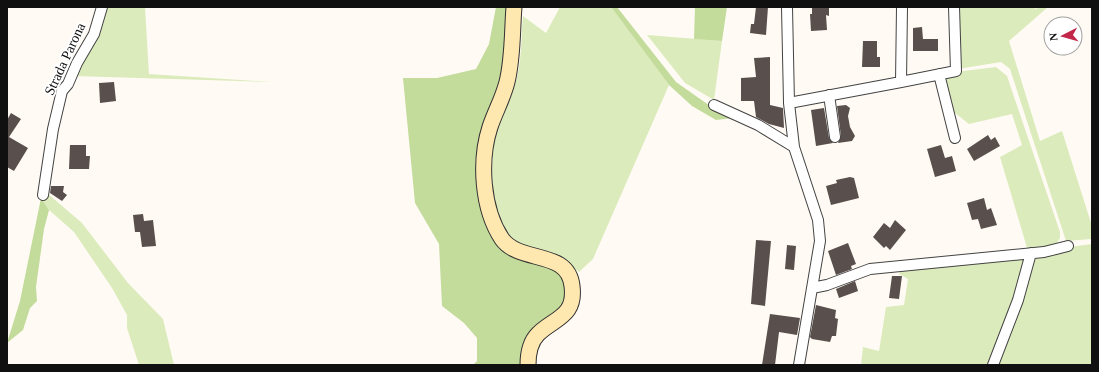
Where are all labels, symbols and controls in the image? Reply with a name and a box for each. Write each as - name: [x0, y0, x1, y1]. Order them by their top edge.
- north arrow: [1043, 16, 1083, 56]
- street label: Strada Parona: [42, 20, 89, 98]
- text: N: [1047, 32, 1059, 42]

